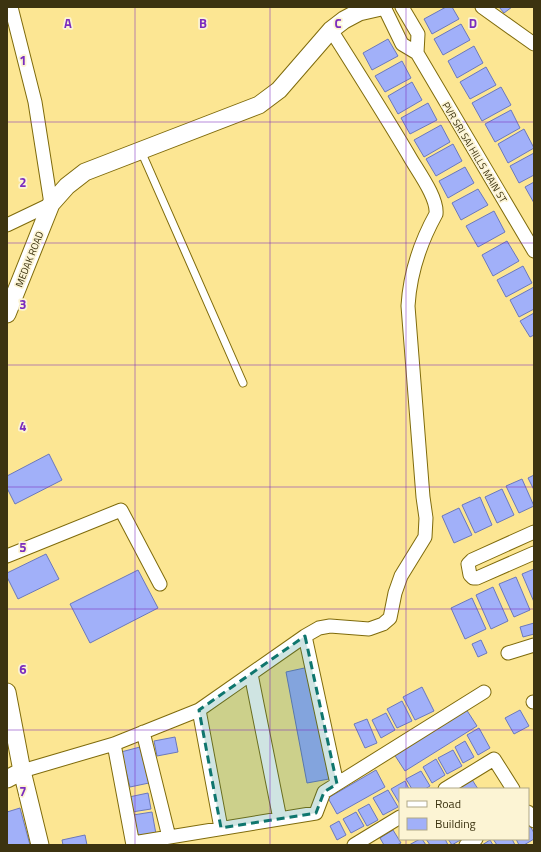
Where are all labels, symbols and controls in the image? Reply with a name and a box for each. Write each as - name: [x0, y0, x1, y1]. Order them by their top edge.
- text: A: [64, 13, 72, 33]
- text: B: [199, 13, 207, 33]
- text: C: [334, 13, 342, 33]
- text: D: [469, 13, 477, 33]
- text: 1: [19, 50, 27, 70]
- street label: PVR SRI SAI HILLS MAIN ST: [438, 99, 511, 206]
- text: 2: [19, 172, 27, 192]
- street label: MEDAK ROAD: [11, 229, 47, 289]
- text: 3: [19, 294, 27, 314]
- text: 4: [19, 416, 27, 436]
- text: 5: [19, 537, 27, 557]
- text: 6: [19, 659, 27, 679]
- text: 7: [19, 781, 27, 801]
- legend: [399, 788, 529, 840]
- text: Road: [435, 794, 461, 813]
- text: Building: [435, 814, 476, 833]

